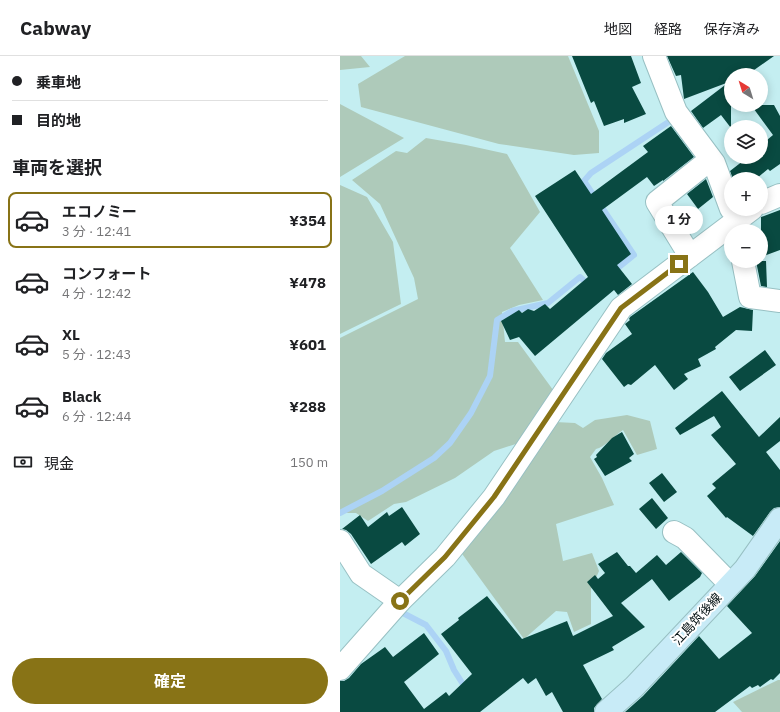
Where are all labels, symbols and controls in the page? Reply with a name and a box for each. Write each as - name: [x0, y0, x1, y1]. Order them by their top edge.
- text: Cabway: [20, 16, 91, 40]
- text: 地図: [604, 20, 632, 38]
- text: 経路: [654, 20, 682, 38]
- text: 保存済み: [704, 20, 760, 38]
- north arrow: [724, 68, 768, 112]
- map controls: [724, 68, 768, 268]
- text: 乗車地: [36, 73, 81, 92]
- text: 目的地: [36, 111, 81, 130]
- button: layers: [724, 120, 768, 164]
- text: 車両を選択: [12, 156, 102, 179]
- button: +: [724, 172, 768, 216]
- icon: car: [14, 202, 50, 238]
- text: エコノミー: [62, 202, 137, 221]
- callout: 1 分: [655, 206, 703, 234]
- text: ¥354: [289, 211, 326, 230]
- text: 1 分: [667, 211, 691, 228]
- text: 3 分 · 12:41: [62, 223, 131, 240]
- button: −: [724, 224, 768, 268]
- route end: [670, 255, 688, 273]
- icon: car: [14, 264, 50, 300]
- text: コンフォート: [62, 264, 152, 283]
- text: ¥478: [289, 273, 326, 292]
- text: 4 分 · 12:42: [62, 285, 131, 302]
- text: XL: [62, 325, 80, 344]
- icon: car: [14, 326, 50, 362]
- text: ¥601: [289, 335, 326, 354]
- text: 5 分 · 12:43: [62, 346, 131, 363]
- text: Black: [62, 387, 102, 406]
- icon: car: [14, 388, 50, 424]
- text: ¥288: [289, 397, 326, 416]
- text: 6 分 · 12:44: [62, 408, 131, 425]
- icon: cash: [12, 451, 34, 473]
- text: 現金: [44, 454, 74, 473]
- text: 150 m: [290, 454, 328, 471]
- street label: 江島筑後線: [669, 589, 725, 649]
- route start: [391, 592, 409, 610]
- button: 確定: [12, 658, 328, 704]

